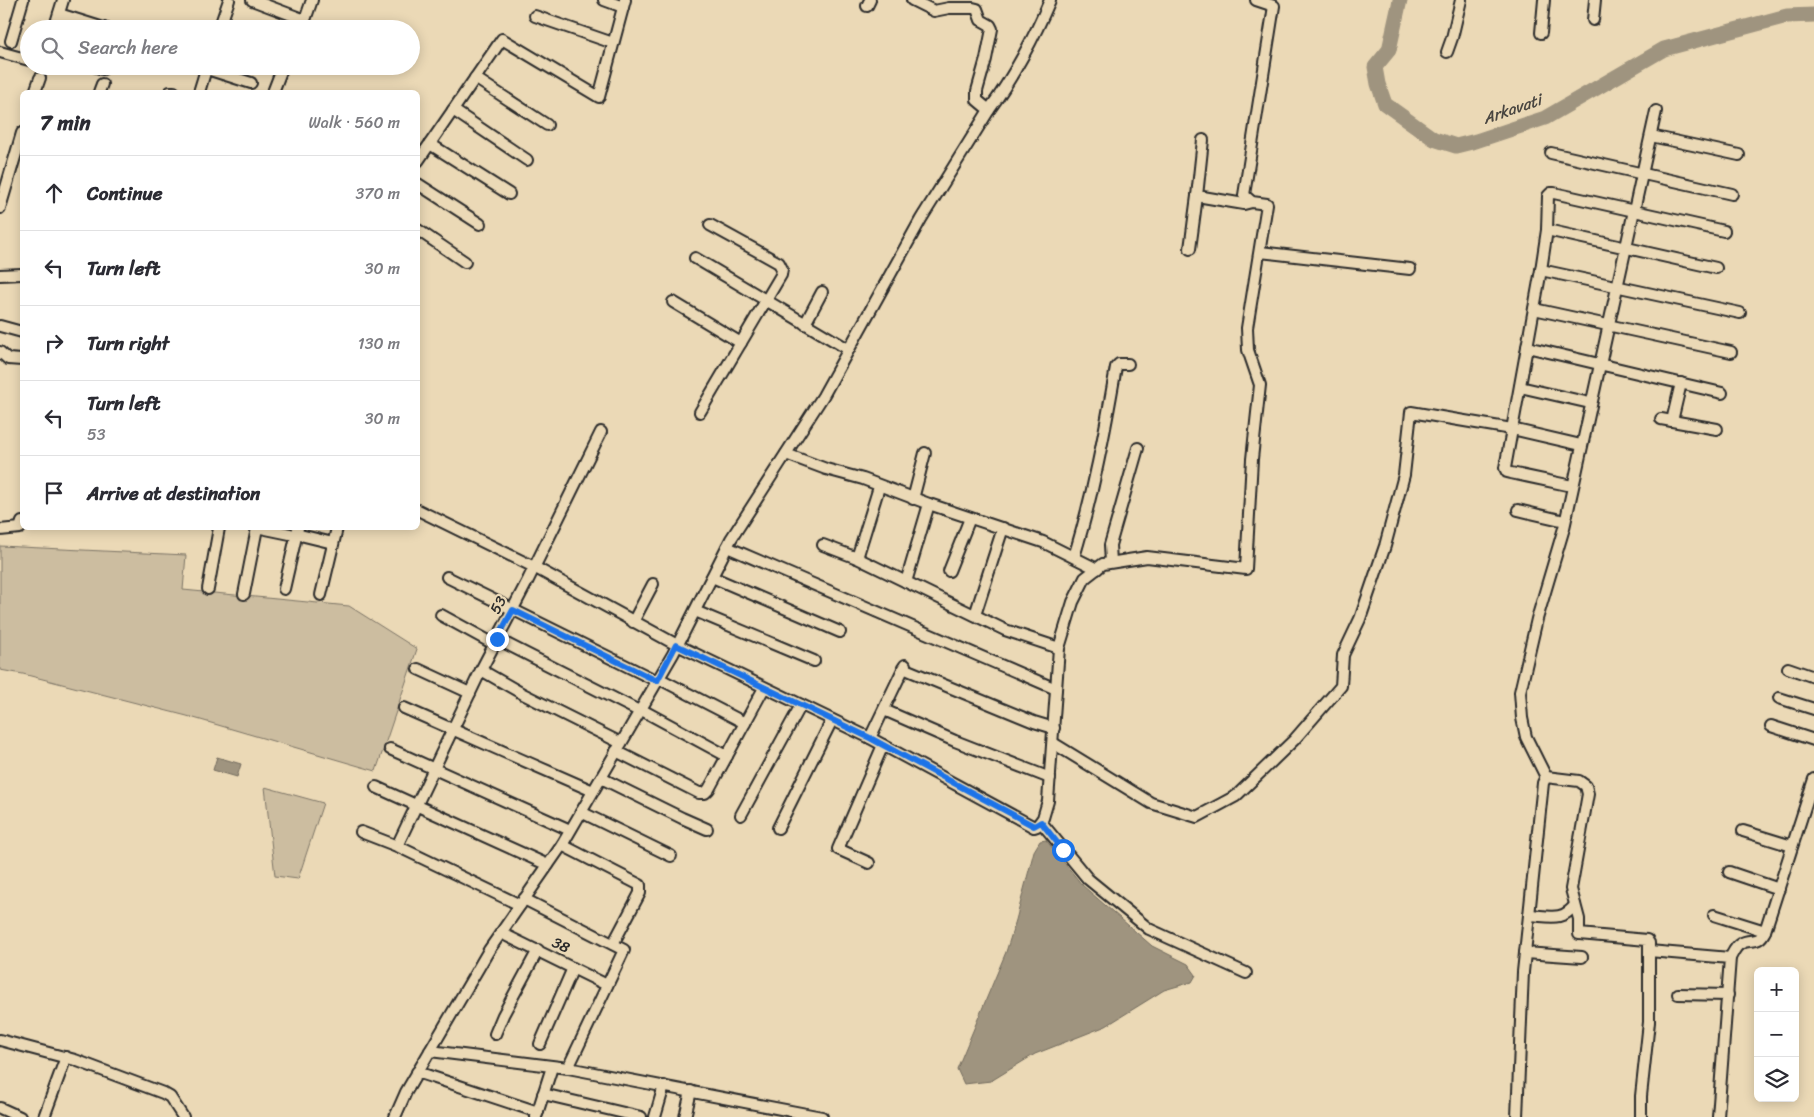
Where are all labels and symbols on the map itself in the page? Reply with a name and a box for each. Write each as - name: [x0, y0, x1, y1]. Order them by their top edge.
- water label: Arkavati: [1478, 84, 1549, 133]
- street label: 53: [482, 591, 514, 619]
- route end: [486, 628, 509, 651]
- route start: [1052, 839, 1075, 862]
- street label: 38: [548, 930, 574, 960]

